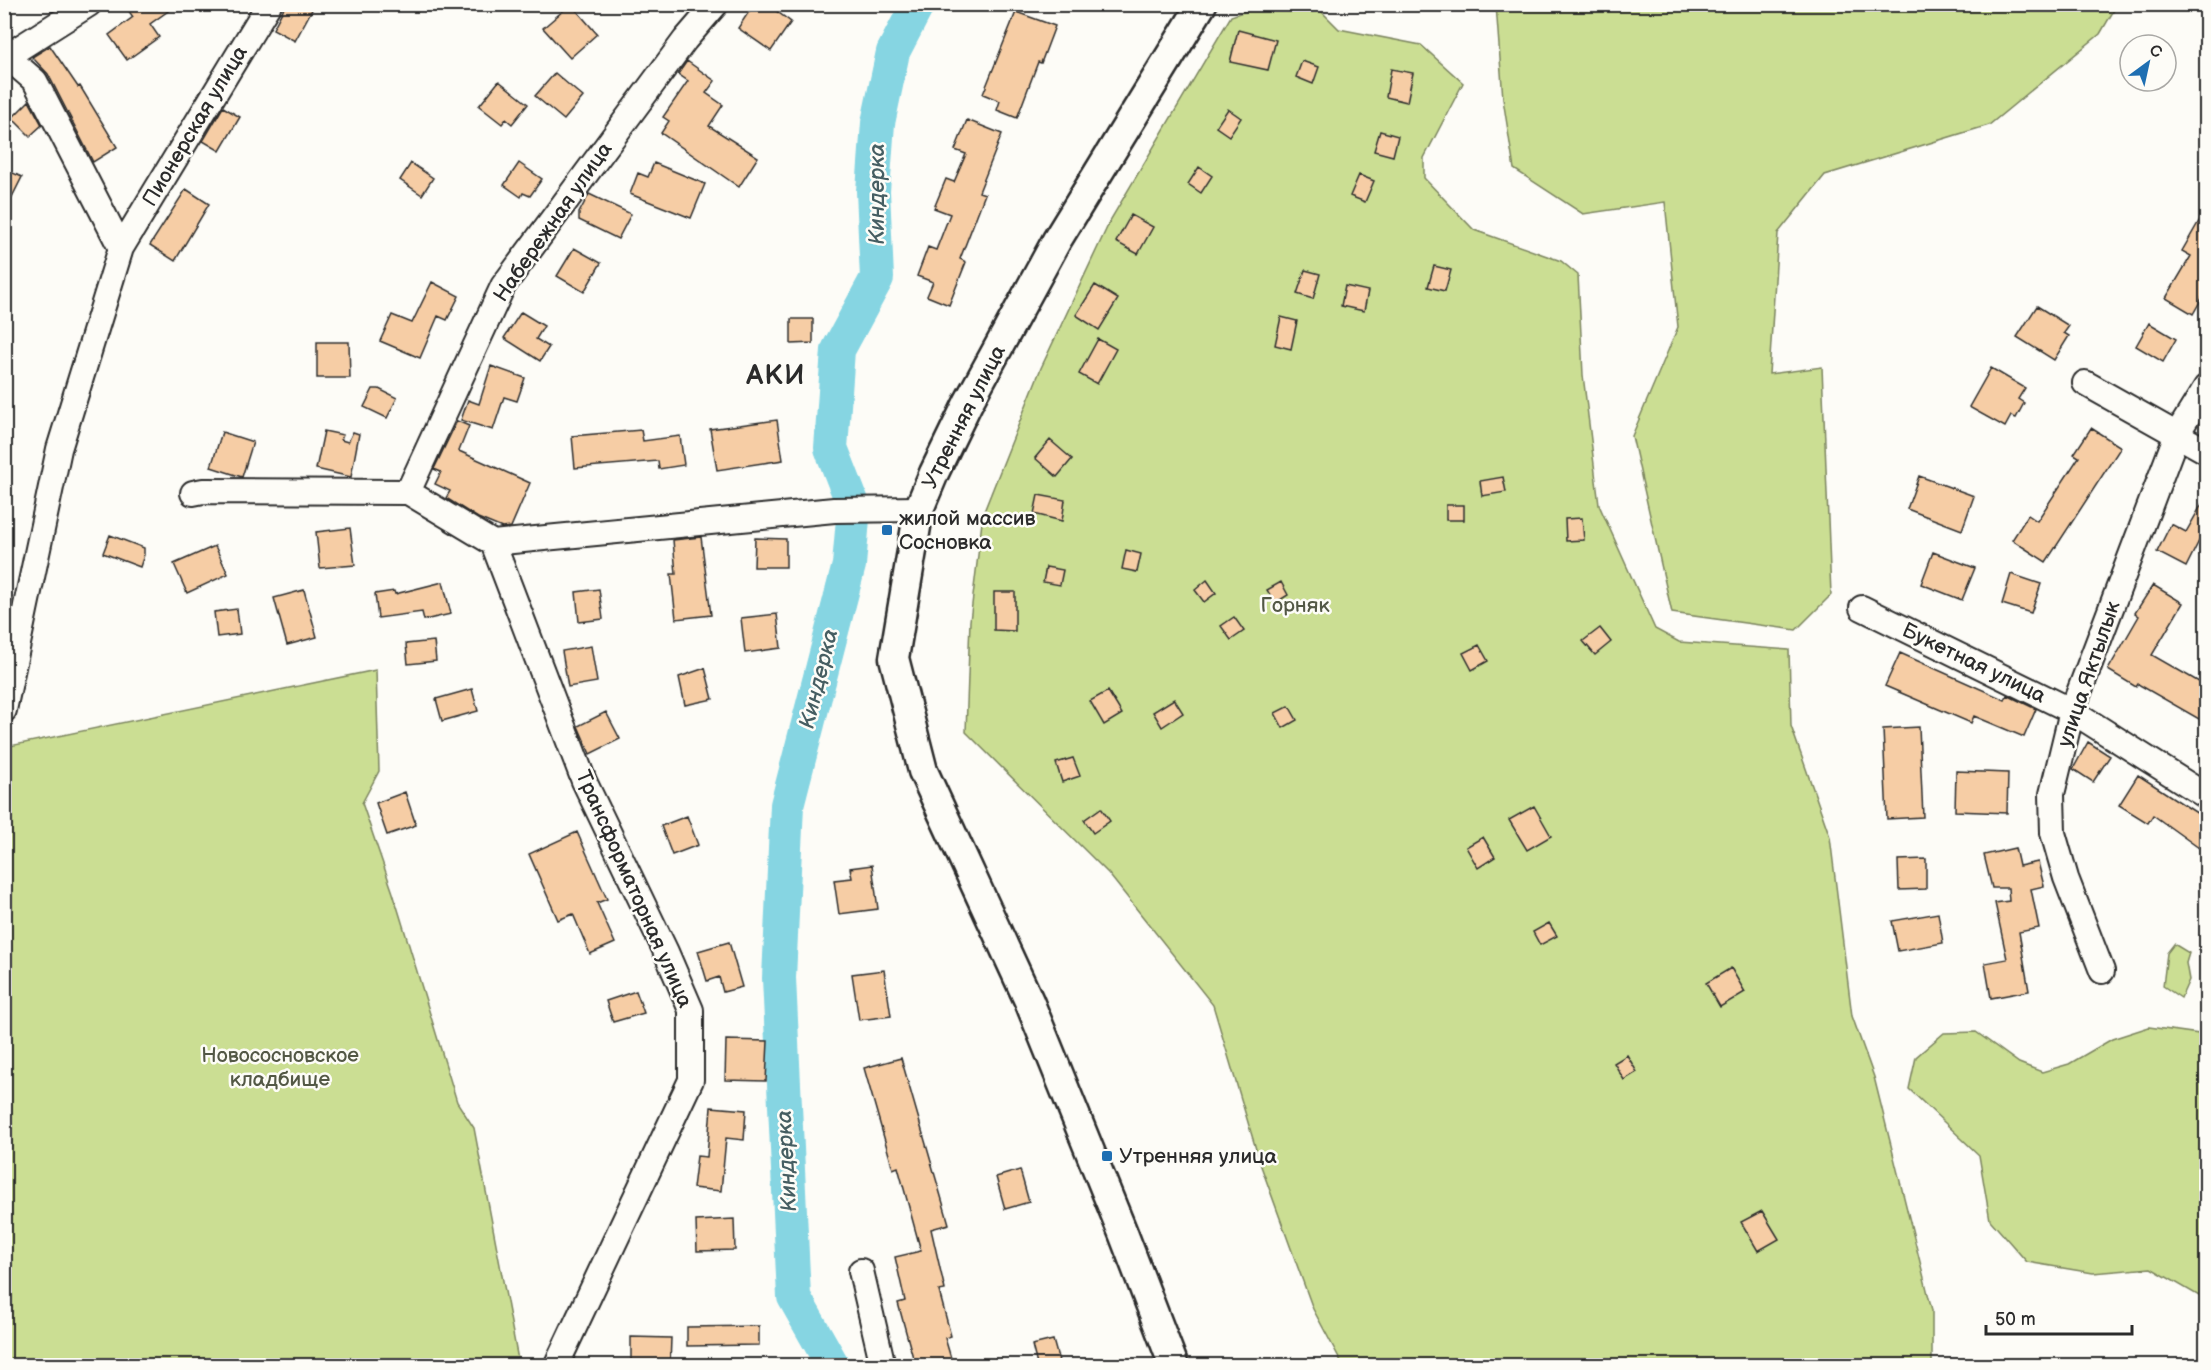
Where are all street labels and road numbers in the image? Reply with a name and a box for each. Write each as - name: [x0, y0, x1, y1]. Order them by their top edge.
- street label: Пионерская улица: [137, 41, 253, 211]
- street label: Набережная улица: [489, 137, 618, 307]
- street label: Утренняя улица: [917, 340, 1011, 493]
- street label: улица Яктылык: [2052, 598, 2126, 750]
- street label: Букетная улица: [1898, 617, 2050, 709]
- street label: Трансформаторная улица: [570, 766, 698, 1012]

